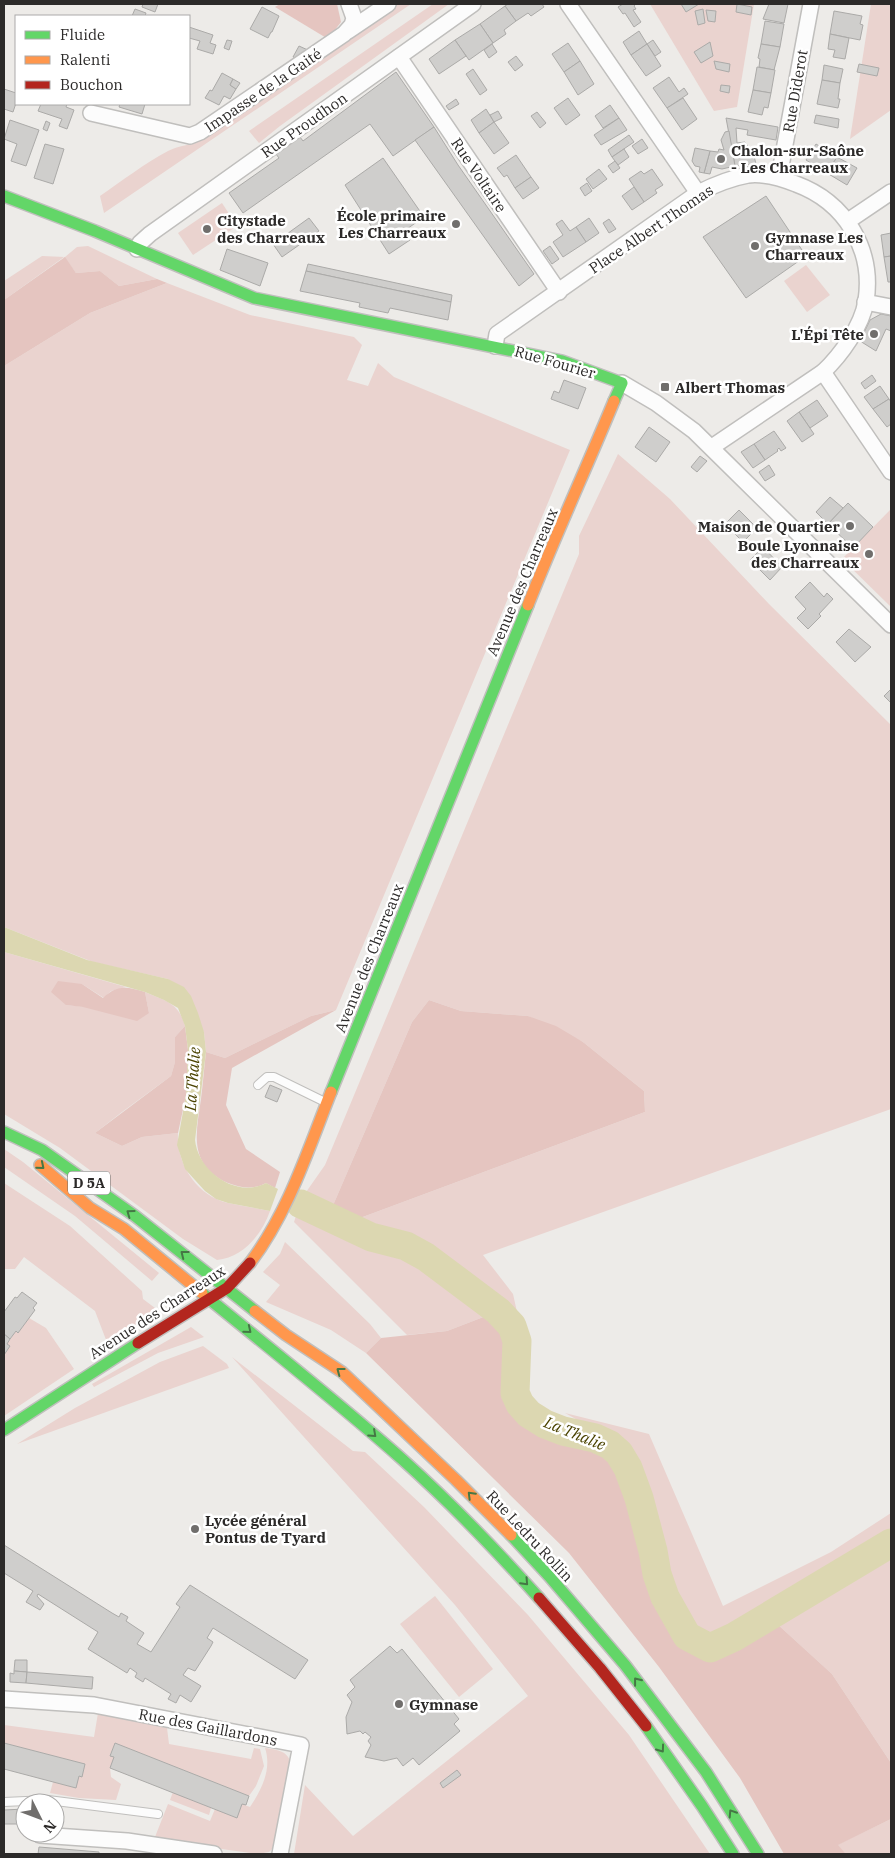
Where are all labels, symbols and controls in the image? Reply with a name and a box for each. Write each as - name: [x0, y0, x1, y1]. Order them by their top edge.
- legend: [15, 15, 190, 105]
- text: Fluide: [60, 25, 105, 44]
- street label: Impasse de la Gaité: [201, 44, 325, 136]
- street label: Rue Diderot: [778, 48, 812, 134]
- text: Ralenti: [60, 50, 111, 69]
- text: Bouchon: [60, 75, 123, 94]
- street label: Rue Proudhon: [257, 88, 351, 162]
- street label: Rue Voltaire: [447, 134, 511, 216]
- place label: Chalon-sur-Saône - Les Charreaux: [731, 141, 864, 177]
- marker: Chalon-sur-Saône - Les Charreaux: [715, 153, 727, 165]
- street label: Place Albert Thomas: [585, 180, 717, 278]
- place label: École primaire Les Charreaux: [337, 206, 446, 242]
- place label: Citystade des Charreaux: [217, 211, 325, 247]
- marker: École primaire Les Charreaux: [450, 218, 462, 230]
- marker: Citystade des Charreaux: [201, 223, 213, 235]
- place label: Gymnase Les Charreaux: [765, 228, 863, 264]
- marker: Gymnase Les Charreaux: [749, 240, 761, 252]
- place label: L'Épi Tête: [791, 325, 864, 344]
- marker: L'Épi Tête: [868, 328, 880, 340]
- street label: Rue Fourier: [512, 341, 598, 383]
- place label: Albert Thomas: [675, 378, 785, 397]
- marker: Albert Thomas: [659, 381, 671, 393]
- street label: Avenue des Charreaux: [482, 505, 562, 659]
- place label: Maison de Quartier: [698, 517, 841, 536]
- marker: Maison de Quartier: [844, 520, 856, 532]
- place label: Boule Lyonnaise des Charreaux: [738, 536, 859, 572]
- marker: Boule Lyonnaise des Charreaux: [863, 548, 875, 560]
- street label: Avenue des Charreaux: [330, 881, 408, 1035]
- water label: La Thalie: [180, 1046, 204, 1113]
- one-way arrow: [36, 1161, 45, 1170]
- road number: D 5A: [68, 1172, 110, 1194]
- one-way arrow: [126, 1210, 136, 1219]
- one-way arrow: [181, 1252, 190, 1260]
- street label: Avenue des Charreaux: [85, 1261, 229, 1363]
- one-way arrow: [242, 1325, 251, 1333]
- one-way arrow: [336, 1368, 346, 1377]
- water label: La Thalie: [540, 1411, 609, 1454]
- one-way arrow: [367, 1428, 376, 1437]
- street label: Rue Ledru Rollin: [483, 1486, 578, 1586]
- one-way arrow: [467, 1492, 476, 1501]
- place label: Lycée général Pontus de Tyard: [205, 1511, 326, 1547]
- marker: Lycée général Pontus de Tyard: [189, 1523, 201, 1535]
- one-way arrow: [519, 1577, 528, 1586]
- one-way arrow: [635, 1678, 643, 1687]
- place label: Gymnase: [409, 1695, 478, 1714]
- marker: Gymnase: [393, 1698, 405, 1710]
- street label: Rue des Gaillardons: [137, 1704, 279, 1750]
- one-way arrow: [655, 1743, 664, 1753]
- north arrow: [15, 1793, 65, 1843]
- one-way arrow: [729, 1809, 739, 1818]
- text: N: [39, 1817, 60, 1837]

